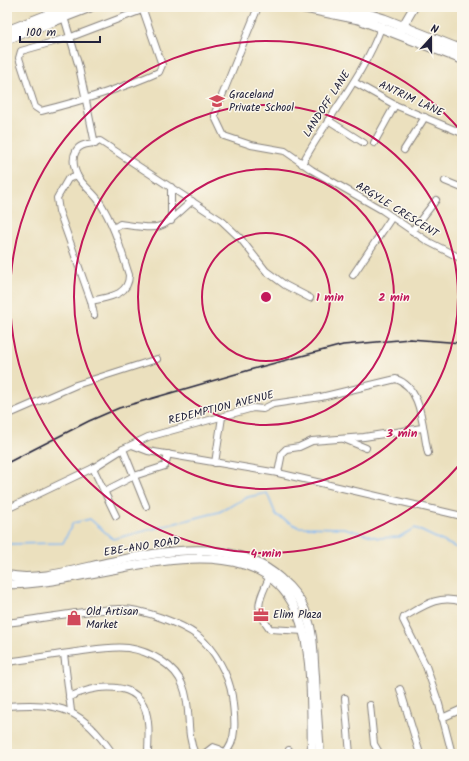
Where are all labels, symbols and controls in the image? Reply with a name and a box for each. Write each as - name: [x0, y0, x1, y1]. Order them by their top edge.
- scale bar: [20, 18, 100, 44]
- north arrow: [411, 18, 451, 58]
- text: N: [428, 20, 441, 39]
- text: 100 m: [26, 23, 57, 42]
- street label: LANDOFF LANE: [299, 67, 356, 141]
- street label: ANTRIM LANE: [376, 76, 447, 122]
- place label: Graceland Private School: [229, 86, 294, 117]
- school or university icon: Graceland Private School: [208, 92, 226, 110]
- street label: ARGYLE CRESCENT: [352, 177, 443, 243]
- text: 1 min: [316, 288, 344, 307]
- text: 2 min: [378, 288, 410, 307]
- centre of rings: [259, 290, 273, 304]
- street label: REDEMPTION AVENUE: [166, 386, 276, 430]
- text: 3 min: [386, 424, 418, 443]
- street label: EBE-ANO ROAD: [102, 532, 182, 562]
- text: 4 min: [251, 544, 282, 563]
- place label: Old Artisan Market: [86, 603, 138, 634]
- office icon: Elim Plaza: [252, 606, 270, 624]
- place label: Elim Plaza: [273, 606, 322, 624]
- shop icon: Old Artisan Market: [65, 609, 83, 627]

